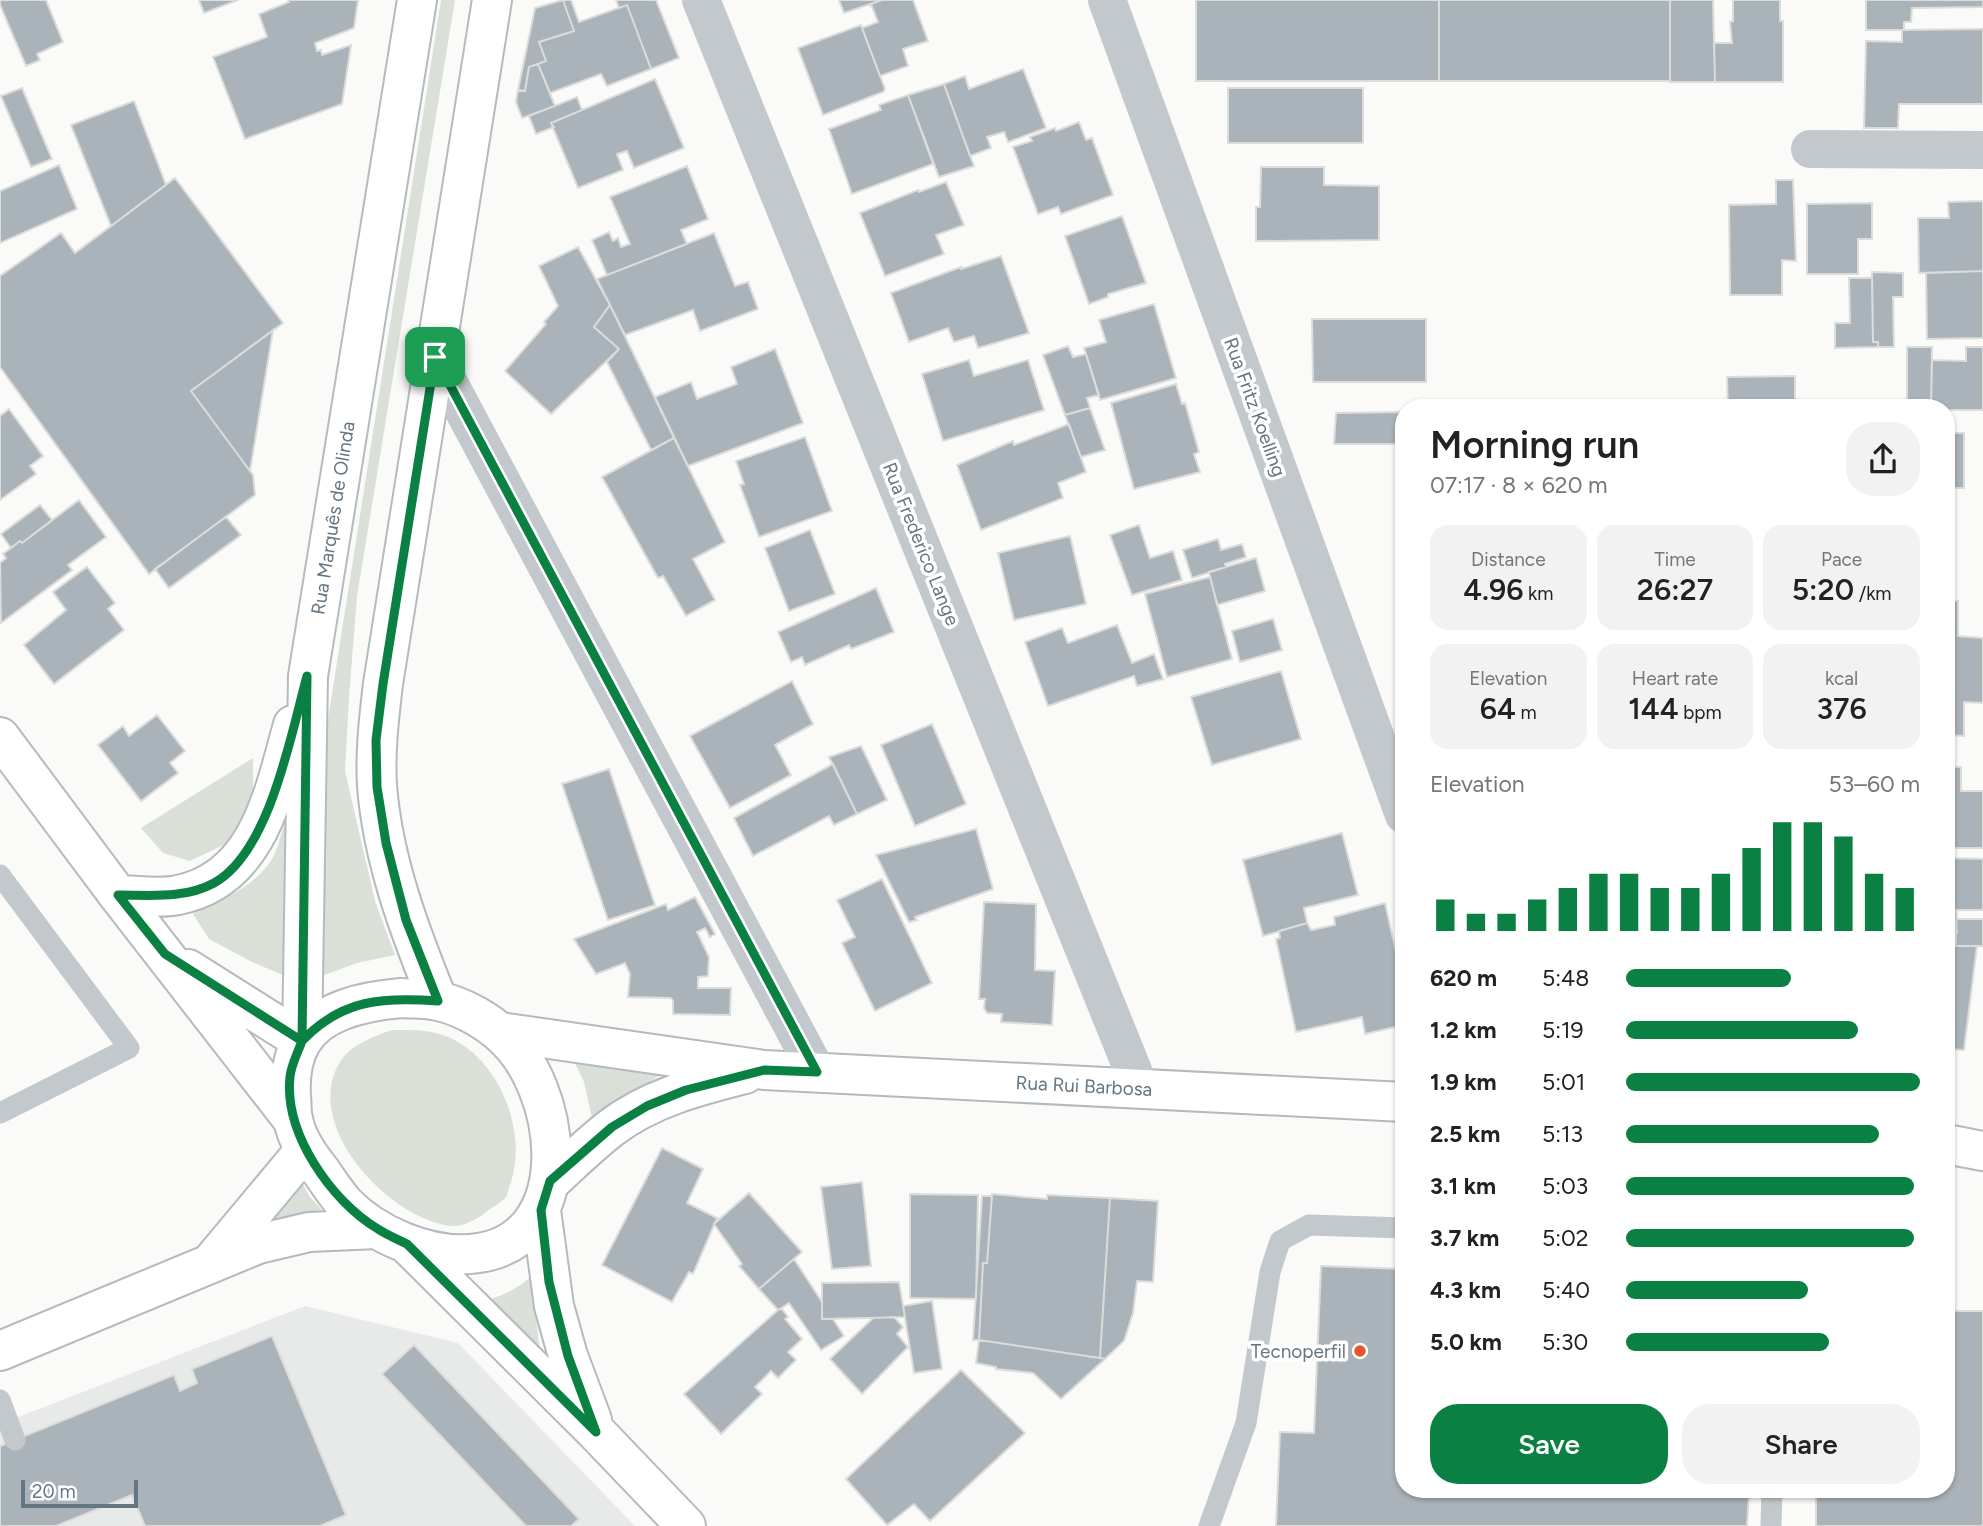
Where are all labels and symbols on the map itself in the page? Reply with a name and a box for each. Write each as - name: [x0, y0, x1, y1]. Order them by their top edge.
- pin: [405, 327, 465, 387]
- street label: Rua Fritz Koelling: [1219, 334, 1291, 480]
- street label: Rua Marquês de Olinda: [306, 420, 360, 616]
- street label: Rua Frederico Lange: [878, 459, 964, 629]
- street label: Rua Rui Barbosa: [1015, 1071, 1153, 1101]
- place label: Tecnoperfil: [1251, 1340, 1346, 1363]
- marker: Tecnoperfil: [1352, 1343, 1368, 1359]
- scale bar: [21, 1477, 138, 1509]

